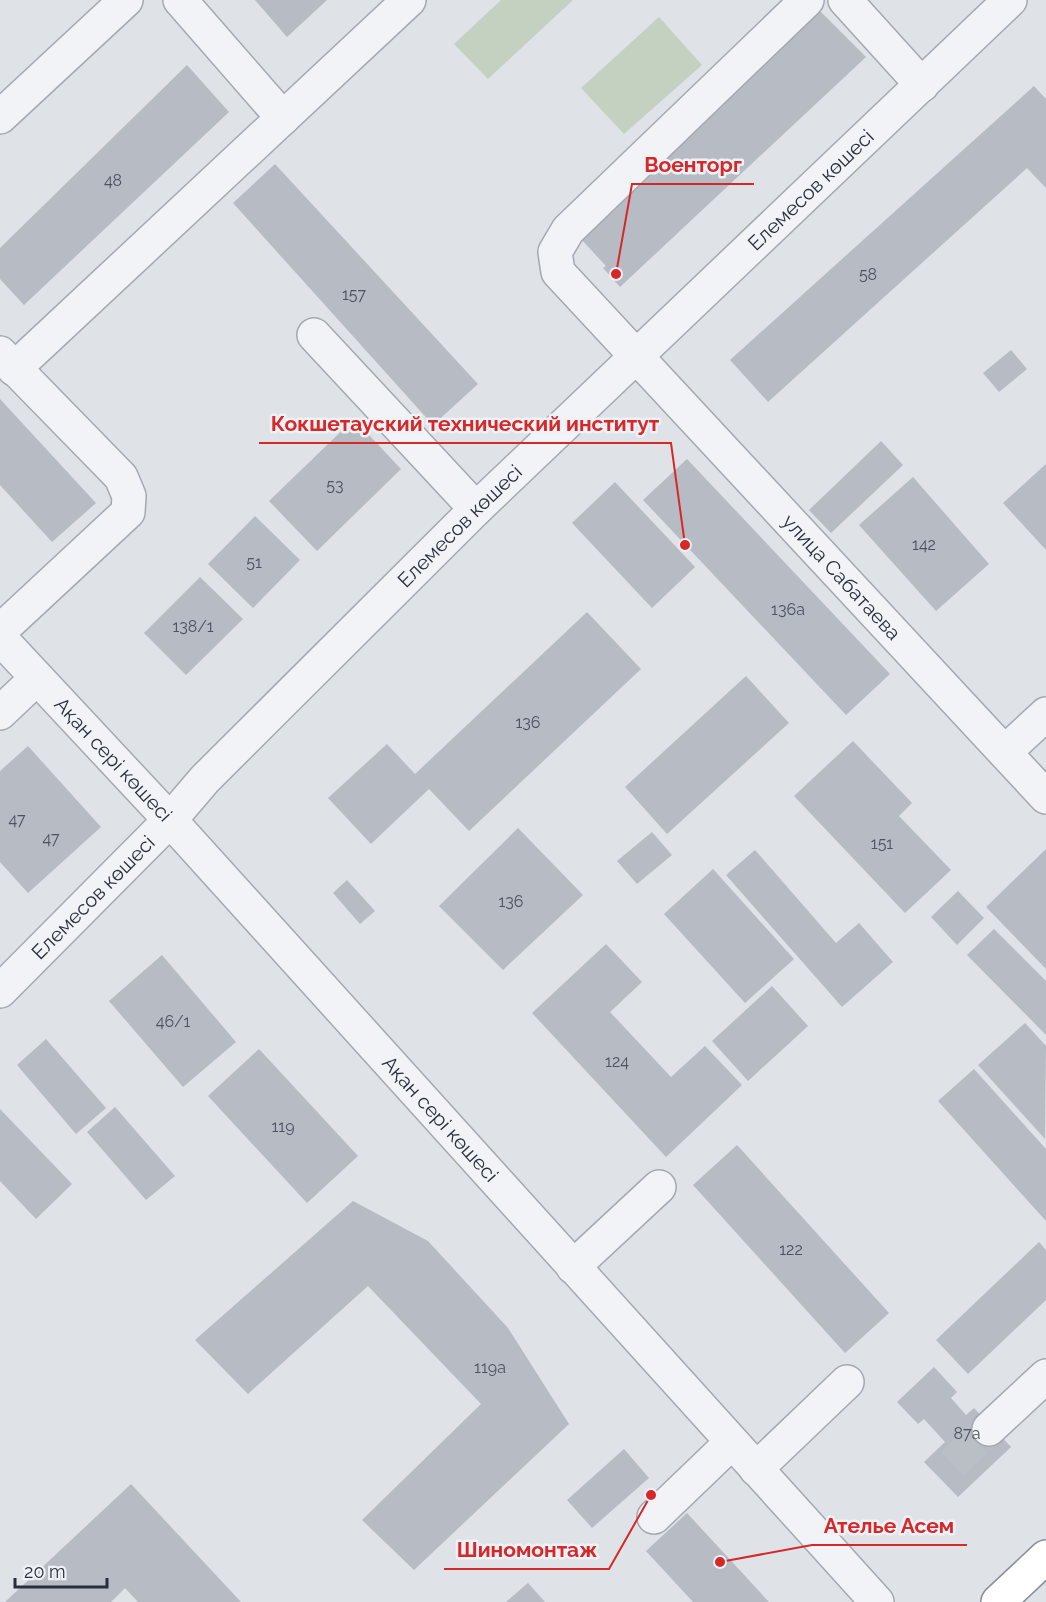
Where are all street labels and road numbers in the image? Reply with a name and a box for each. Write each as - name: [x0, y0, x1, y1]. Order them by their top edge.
- street label: Елемесов көшесі: [743, 124, 879, 255]
- street label: Елемесов көшесі: [393, 460, 527, 592]
- street label: улица Сабатаева: [777, 509, 906, 645]
- street label: Ақан сері көшесі: [49, 692, 177, 826]
- street label: Елемесов көшесі: [27, 831, 160, 964]
- street label: Ақан сері көшесі: [377, 1051, 503, 1187]

